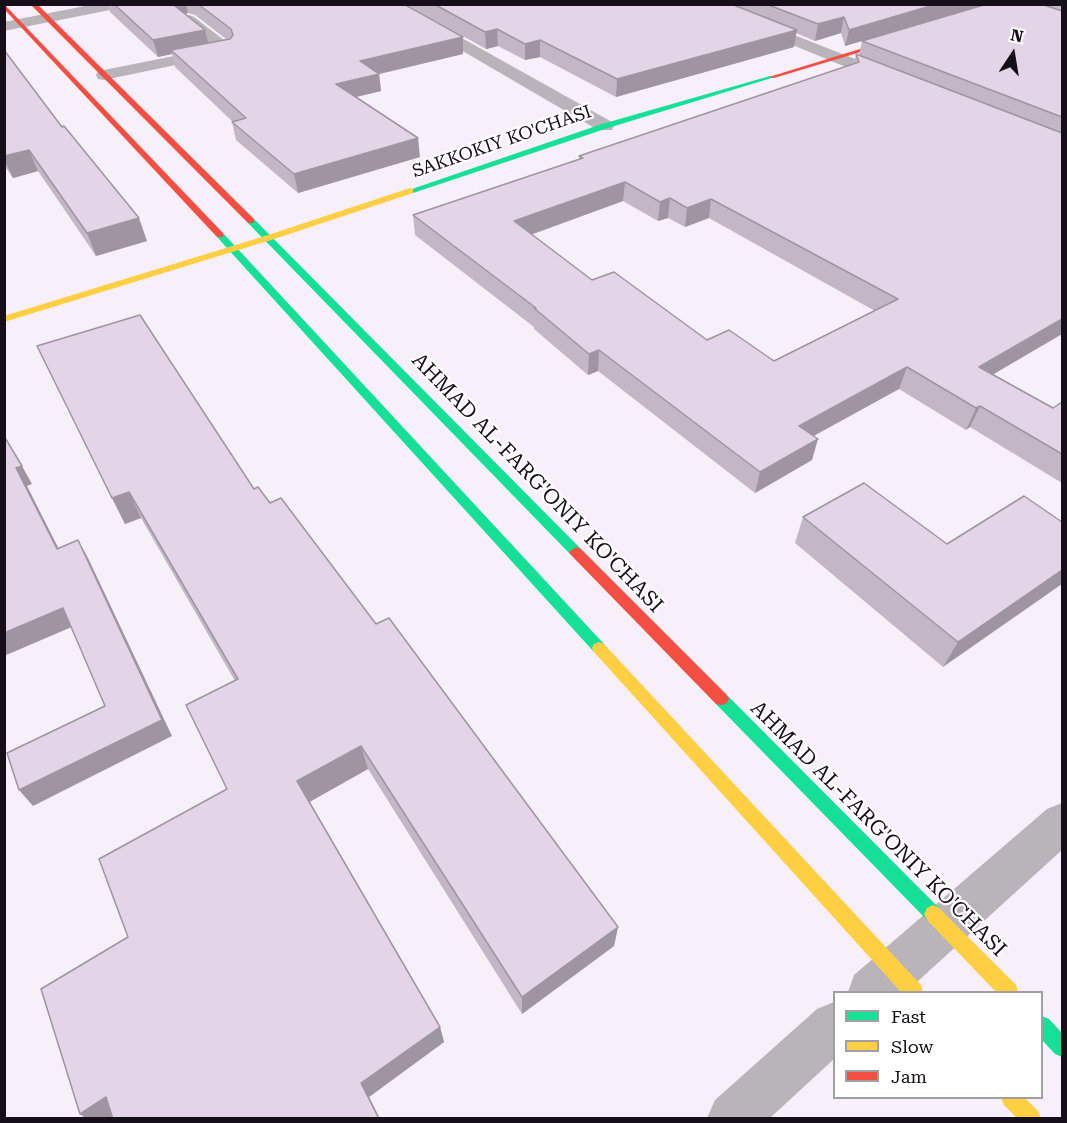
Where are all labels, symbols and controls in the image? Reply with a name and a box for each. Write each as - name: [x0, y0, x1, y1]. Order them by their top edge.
- north arrow: [983, 24, 1043, 84]
- text: N: [1009, 25, 1025, 46]
- street label: SAKKOKIY KO'CHASI: [409, 101, 595, 183]
- street label: AHMAD AL-FARG'ONIY KO'CHASI: [406, 348, 668, 618]
- street label: AHMAD AL-FARG'ONIY KO'CHASI: [745, 696, 1011, 962]
- legend: [833, 991, 1043, 1099]
- text: Fast: [891, 1006, 926, 1027]
- text: Slow: [891, 1036, 933, 1057]
- text: Jam: [891, 1066, 927, 1087]

